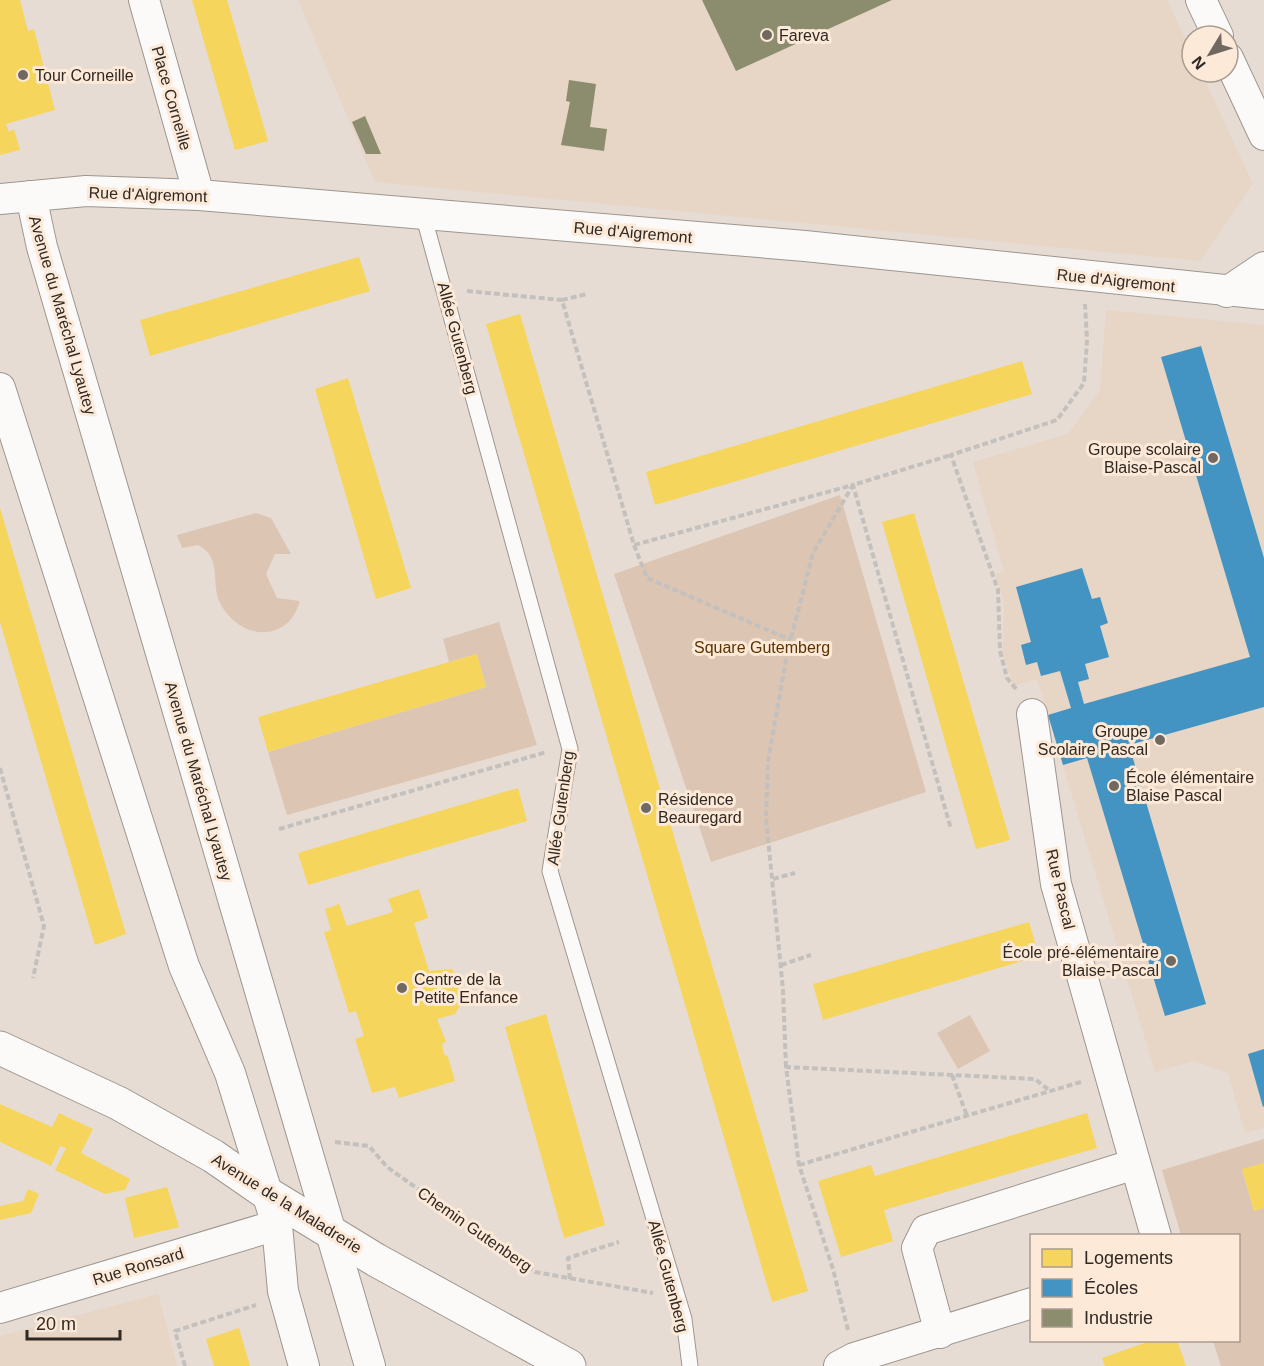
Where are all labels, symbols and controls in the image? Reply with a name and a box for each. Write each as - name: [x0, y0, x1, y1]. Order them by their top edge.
- north arrow: [1180, 24, 1240, 84]
- place label: Fareva: [779, 27, 829, 44]
- marker: Fareva: [760, 28, 774, 42]
- street label: Place Corneille: [149, 44, 195, 152]
- text: N: [1188, 53, 1209, 73]
- place label: Tour Corneille: [35, 67, 134, 84]
- marker: Tour Corneille: [16, 68, 30, 82]
- street label: Rue d'Aigremont: [88, 184, 208, 205]
- street label: Avenue du Maréchal Lyautey: [26, 214, 99, 417]
- street label: Rue d'Aigremont: [573, 219, 693, 246]
- street label: Rue d'Aigremont: [1056, 266, 1176, 295]
- street label: Allée Gutenberg: [434, 280, 481, 396]
- place label: Groupe scolaire Blaise-Pascal: [1088, 441, 1201, 476]
- marker: Groupe scolaire Blaise-Pascal: [1206, 451, 1220, 465]
- park label: Square Gutemberg: [694, 639, 830, 656]
- street label: Avenue du Maréchal Lyautey: [162, 680, 235, 883]
- place label: Groupe Scolaire Pascal: [1038, 723, 1148, 758]
- marker: Groupe Scolaire Pascal: [1153, 733, 1167, 747]
- street label: Allée Gutenberg: [544, 750, 577, 867]
- place label: École élémentaire Blaise Pascal: [1126, 768, 1254, 804]
- marker: École élémentaire Blaise Pascal: [1107, 779, 1121, 793]
- place label: Résidence Beauregard: [658, 791, 742, 826]
- marker: Résidence Beauregard: [639, 801, 653, 815]
- street label: Rue Pascal: [1043, 847, 1078, 931]
- place label: École pré-élémentaire Blaise-Pascal: [1002, 943, 1159, 979]
- marker: École pré-élémentaire Blaise-Pascal: [1164, 954, 1178, 968]
- place label: Centre de la Petite Enfance: [414, 971, 518, 1006]
- marker: Centre de la Petite Enfance: [395, 981, 409, 995]
- street label: Avenue de la Maladrerie: [209, 1150, 365, 1257]
- street label: Chemin Gutenberg: [414, 1184, 535, 1275]
- street label: Allée Gutenberg: [645, 1218, 692, 1334]
- legend: [1030, 1234, 1240, 1342]
- street label: Rue Ronsard: [91, 1245, 186, 1288]
- text: Logements: [1084, 1248, 1173, 1268]
- text: Écoles: [1084, 1278, 1138, 1298]
- scale bar: [27, 1303, 120, 1341]
- text: Industrie: [1084, 1308, 1153, 1328]
- text: 20 m: [36, 1314, 76, 1334]

